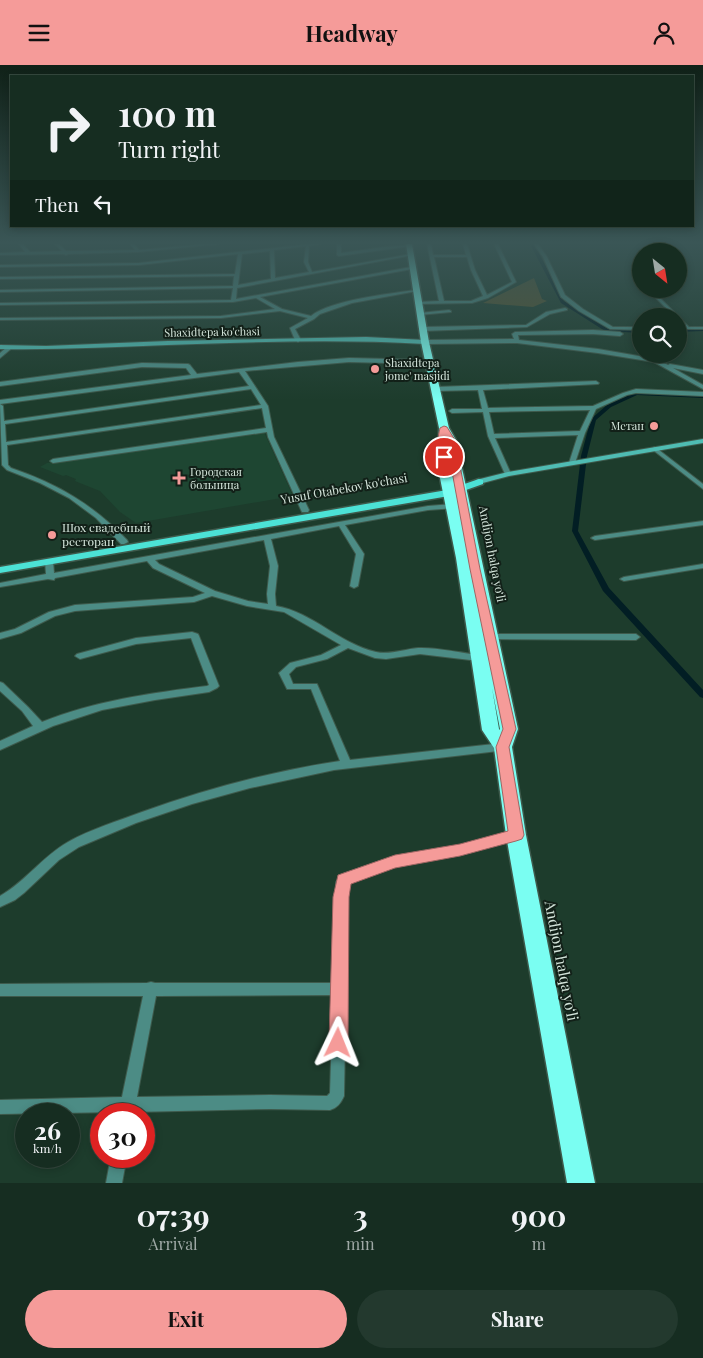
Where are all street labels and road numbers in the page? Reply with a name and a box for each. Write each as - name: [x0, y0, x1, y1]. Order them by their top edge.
- street label: Shaxidtepa ko'chasi: [164, 323, 260, 340]
- street label: Yusuf Otabekov ko'chasi: [278, 469, 409, 507]
- street label: Andijon halqa yo‘li: [476, 503, 510, 604]
- street label: Andijon halqa yo‘li: [540, 898, 584, 1023]

